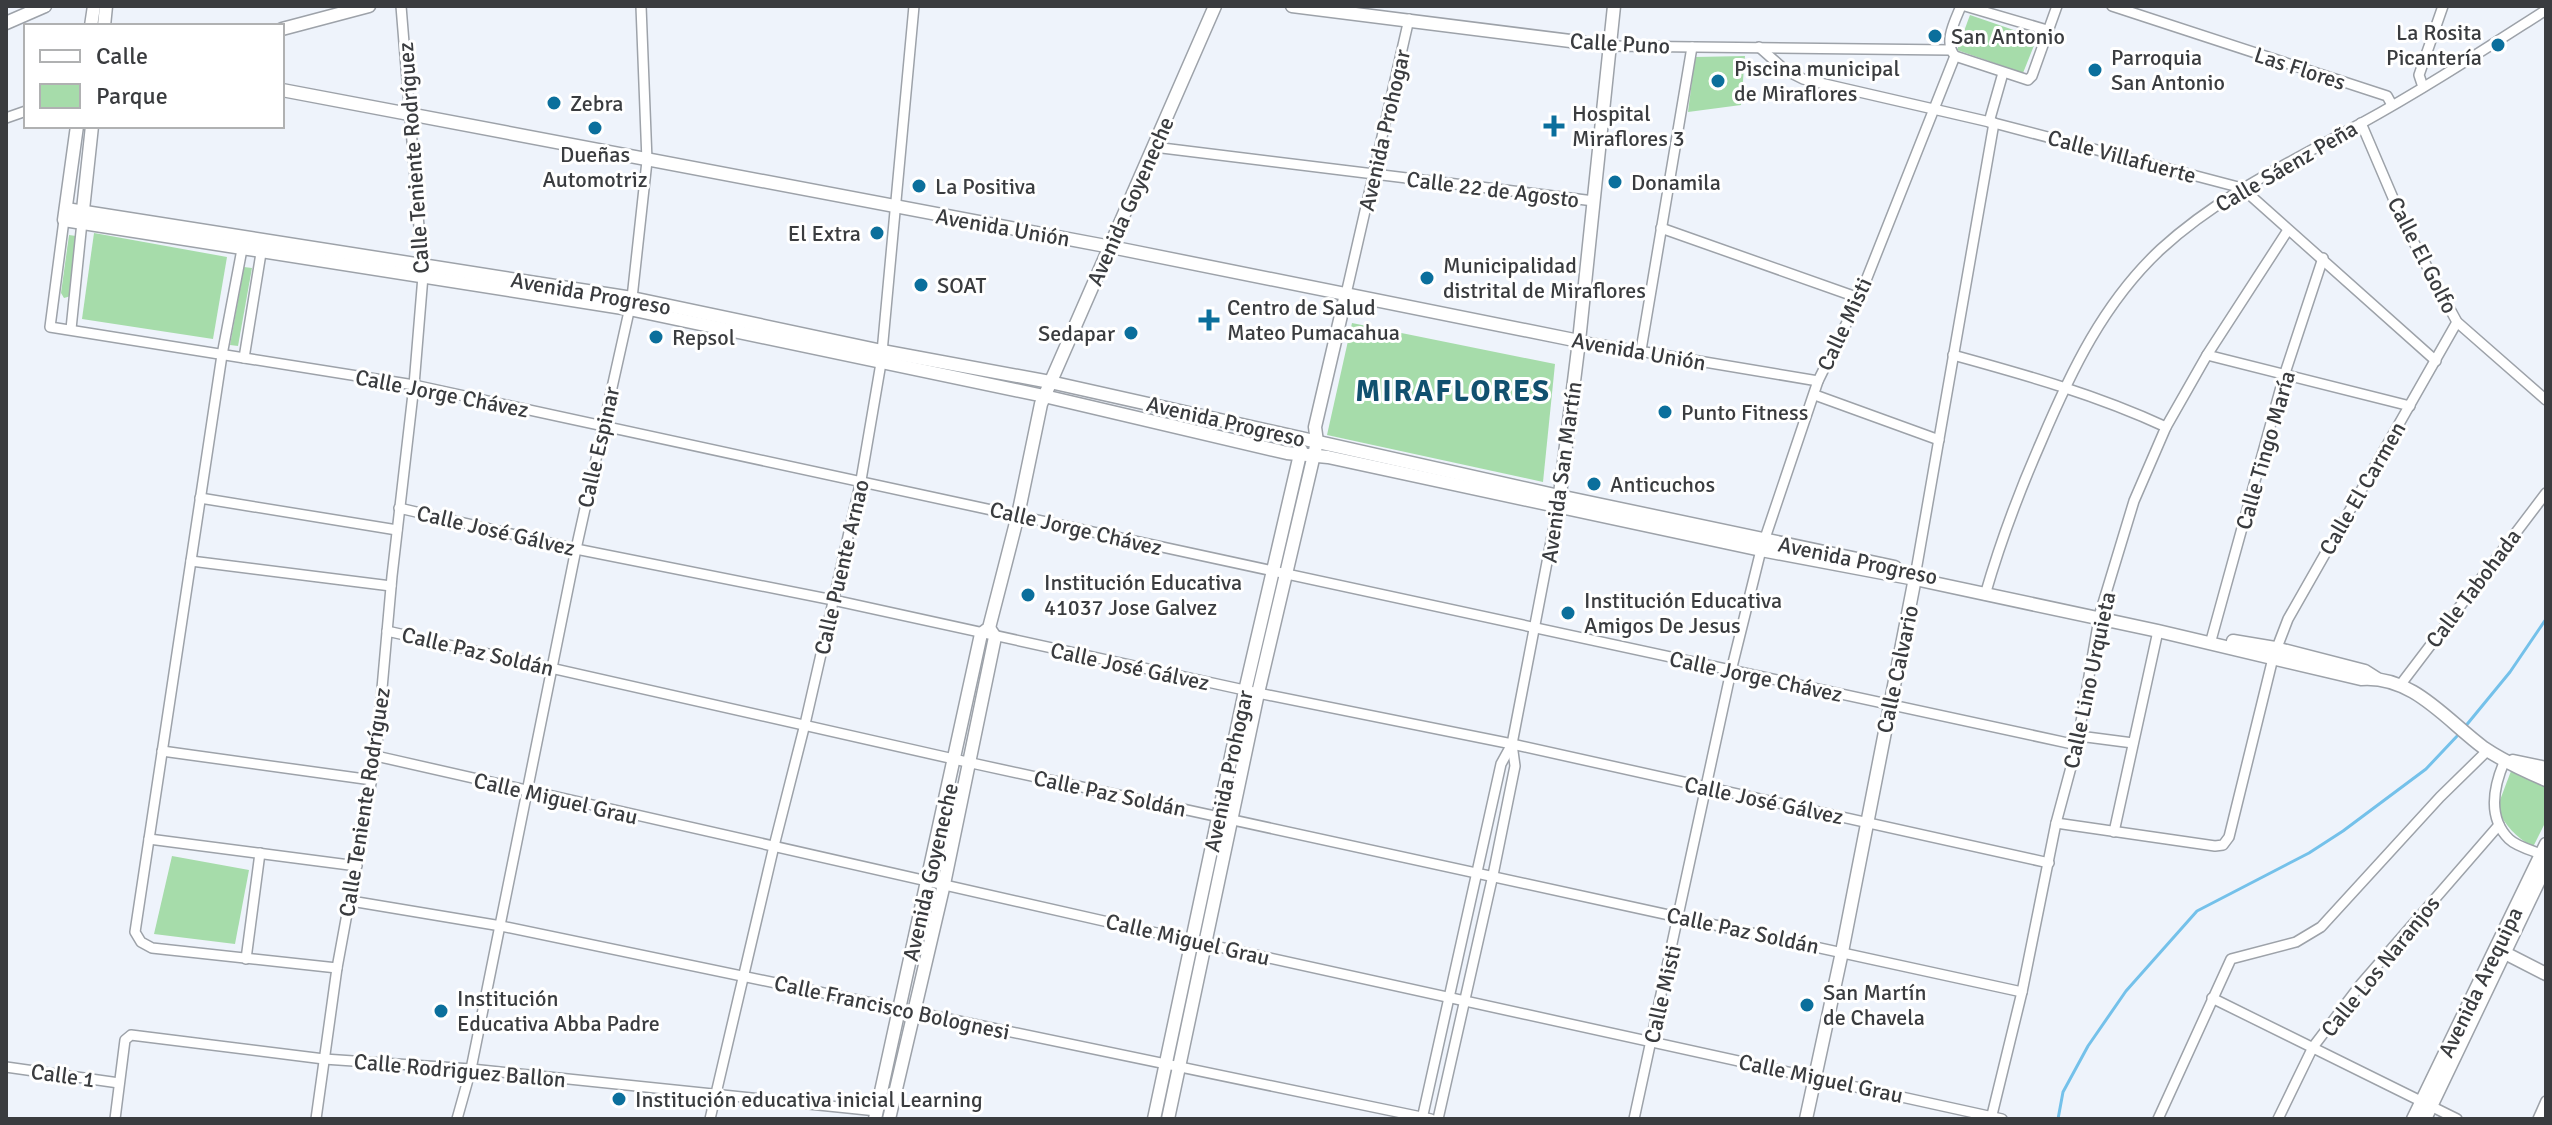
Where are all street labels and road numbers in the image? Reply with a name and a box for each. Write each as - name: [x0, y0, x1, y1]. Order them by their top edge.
- street label: Calle Puno: [1569, 27, 1671, 60]
- street label: Calle Teniente Rodríguez: [392, 41, 435, 275]
- street label: Las Flores: [2251, 41, 2349, 96]
- street label: Avenida Prohogar: [1353, 47, 1416, 214]
- street label: Avenida Goyeneche: [1081, 113, 1180, 290]
- street label: Calle Sáenz Peña: [2210, 115, 2362, 218]
- street label: Calle Villafuerte: [2045, 124, 2199, 189]
- street label: Calle 22 de Agosto: [1405, 166, 1581, 213]
- street label: Calle El Golfo: [2382, 193, 2463, 318]
- street label: Avenida Unión: [934, 202, 1072, 253]
- street label: Avenida Progreso: [509, 266, 673, 321]
- street label: Calle Misti: [1811, 273, 1878, 375]
- street label: Avenida Unión: [1570, 326, 1708, 377]
- street label: Calle Jorge Chávez: [353, 363, 531, 424]
- street label: Calle Tingo María: [2230, 368, 2301, 533]
- street label: Avenida San Martín: [1535, 380, 1588, 565]
- street label: Calle Espinar: [571, 384, 626, 510]
- street label: Avenida Progreso: [1144, 390, 1308, 453]
- street label: Calle El Carmen: [2313, 417, 2411, 560]
- street label: Calle Puente Arnao: [808, 477, 875, 657]
- street label: Calle Jorge Chávez: [987, 496, 1165, 561]
- street label: Calle José Gálvez: [414, 499, 578, 562]
- street label: Calle Tabohada: [2420, 524, 2527, 653]
- street label: Avenida Progreso: [1776, 530, 1940, 591]
- street label: Calle Lino Urquieta: [2058, 589, 2121, 771]
- street label: Calle Calvario: [1871, 603, 1924, 736]
- street label: Calle Paz Soldán: [399, 621, 557, 682]
- street label: Calle José Gálvez: [1048, 636, 1212, 697]
- street label: Calle Jorge Chávez: [1667, 645, 1845, 708]
- street label: Calle Teniente Rodríguez: [333, 685, 396, 919]
- street label: Avenida Prohogar: [1198, 688, 1259, 855]
- street label: Calle Paz Soldán: [1031, 764, 1189, 823]
- street label: Calle Miguel Grau: [471, 766, 641, 830]
- street label: Calle José Gálvez: [1682, 770, 1846, 831]
- street label: Avenida Goyeneche: [897, 780, 964, 964]
- street label: Calle Los Naranjos: [2315, 890, 2446, 1042]
- street label: Calle Paz Soldán: [1664, 901, 1822, 960]
- street label: Avenida Arequipa: [2432, 903, 2529, 1062]
- street label: Calle Miguel Grau: [1103, 907, 1273, 971]
- street label: Calle Misti: [1638, 942, 1687, 1046]
- street label: Calle Francisco Bolognesi: [772, 969, 1012, 1046]
- street label: Calle Rodriguez Ballon: [353, 1048, 567, 1093]
- street label: Calle Miguel Grau: [1736, 1048, 1906, 1109]
- street label: Calle 1: [29, 1058, 97, 1093]

